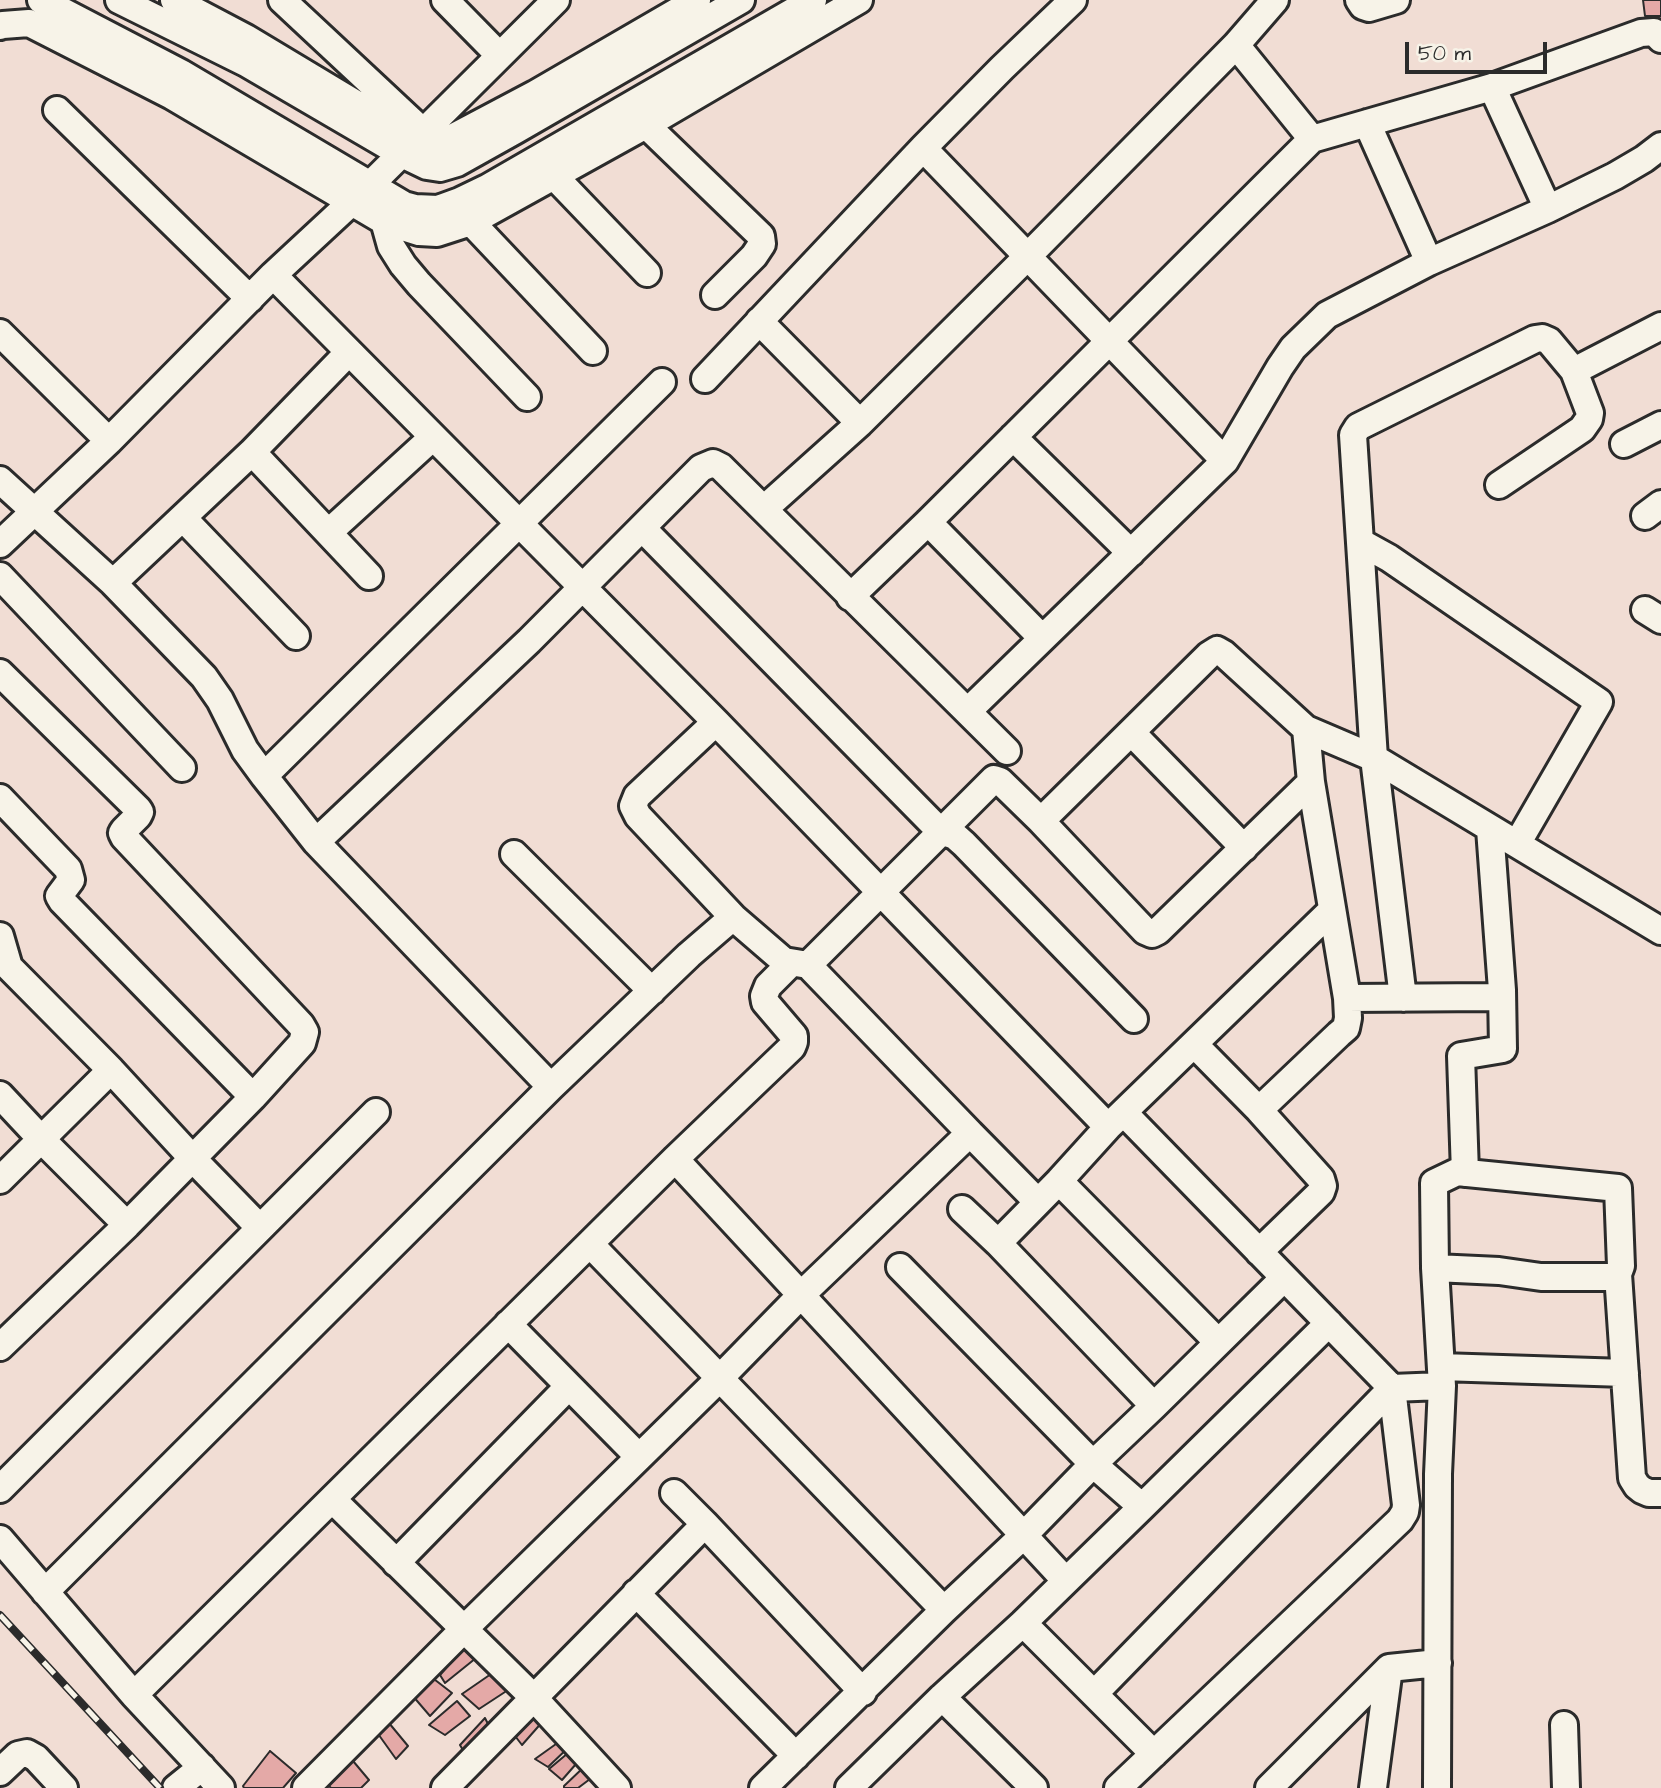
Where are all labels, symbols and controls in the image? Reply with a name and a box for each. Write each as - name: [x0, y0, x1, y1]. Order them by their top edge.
- scale bar: [1409, 28, 1551, 72]
- text: 50 m: [1418, 39, 1471, 68]

